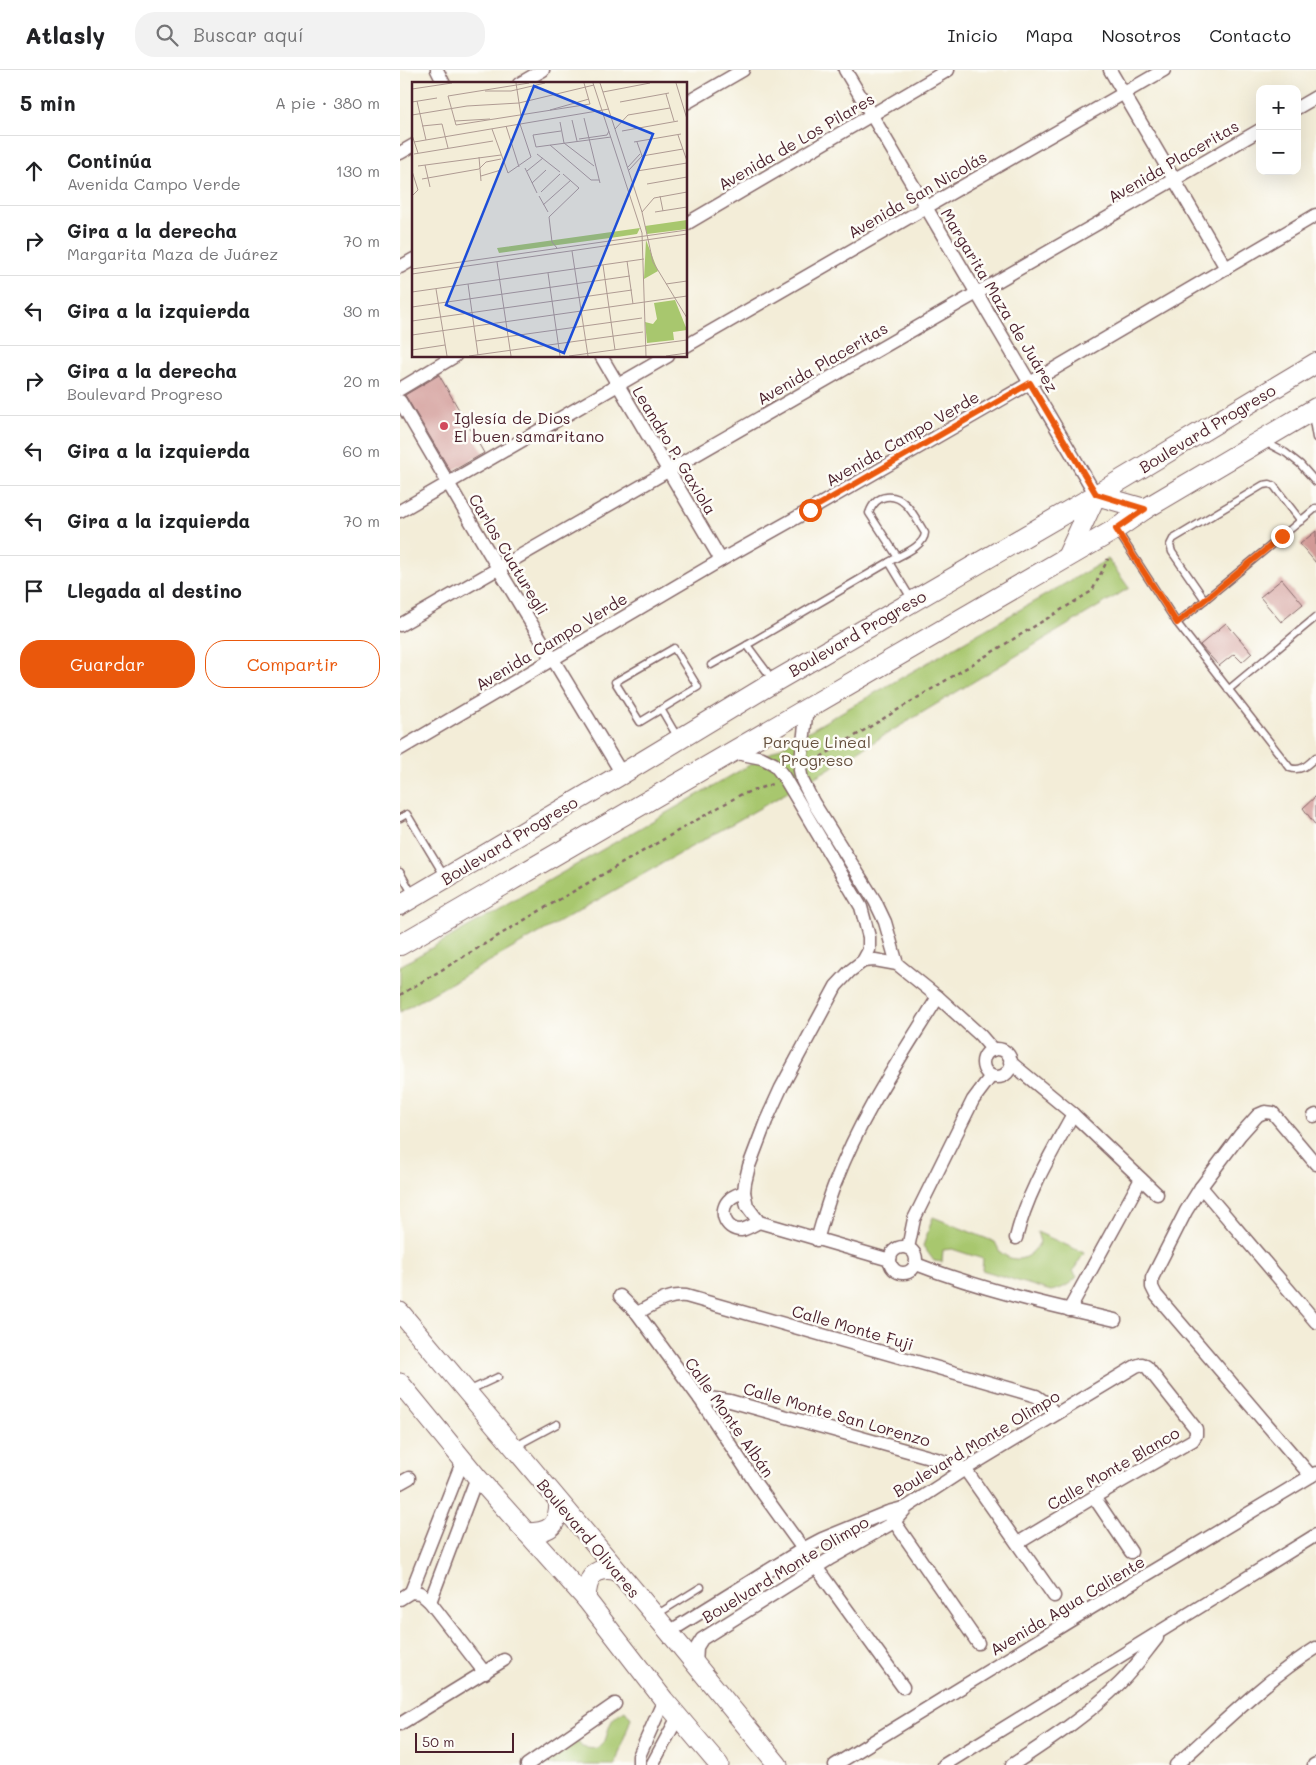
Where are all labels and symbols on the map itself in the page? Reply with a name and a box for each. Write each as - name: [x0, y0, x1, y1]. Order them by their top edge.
- inset map: [412, 82, 688, 358]
- street label: Avenida de Los Pilares: [714, 88, 878, 194]
- street label: Avenida Placeritas: [1104, 115, 1242, 207]
- street label: Avenida San Nicolás: [844, 146, 990, 242]
- street label: Margarita Maza de Juárez: [937, 204, 1063, 396]
- street label: Avenida Placeritas: [753, 317, 891, 409]
- street label: Boulevard Progreso: [1135, 379, 1279, 477]
- street label: Leandro P. Gaxiola: [628, 382, 722, 518]
- street label: Avenida Campo Verde: [822, 385, 982, 491]
- place label: Iglesía de Dios El buen samaritano: [454, 407, 604, 446]
- marker: Iglesía de Dios El buen samaritano: [438, 420, 450, 432]
- street label: Carlos Cuaturegli: [464, 489, 554, 619]
- route start: [799, 499, 822, 522]
- route end: [1271, 525, 1294, 548]
- street label: Boulevard Progreso: [784, 585, 930, 681]
- street label: Avenida Campo Verde: [471, 587, 631, 695]
- park label: Parque Lineal Progreso: [763, 731, 871, 770]
- street label: Boulevard Progreso: [437, 791, 581, 889]
- street label: Calle Monte Fuji: [790, 1300, 916, 1354]
- street label: Calle Monte Albán: [681, 1353, 779, 1481]
- street label: Calle Monte San Lorenzo: [741, 1377, 933, 1451]
- street label: Boulevard Monte Olimpo: [889, 1385, 1063, 1501]
- street label: Calle Monte Blanco: [1043, 1422, 1183, 1514]
- street label: Boulevard Olivares: [533, 1474, 645, 1602]
- street label: Bouelvard Monte Olimpo: [698, 1511, 872, 1627]
- street label: Avenida Agua Caliente: [986, 1550, 1148, 1660]
- scale bar: [415, 1730, 514, 1753]

